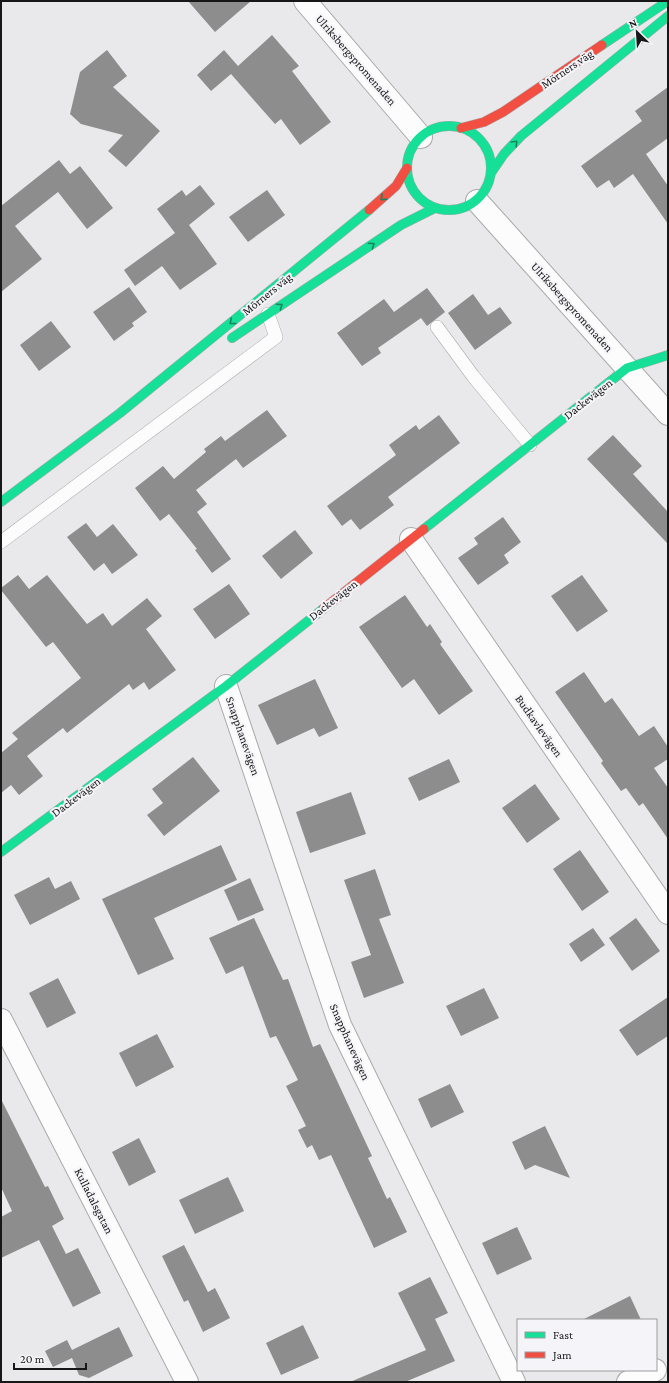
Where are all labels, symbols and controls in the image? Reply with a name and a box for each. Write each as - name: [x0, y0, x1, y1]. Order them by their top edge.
- street label: Ulriksbergspromenaden: [313, 12, 400, 109]
- north arrow: [617, 12, 657, 52]
- text: N: [627, 16, 639, 30]
- street label: Mörners väg: [538, 46, 596, 92]
- one-way arrow: [510, 140, 518, 147]
- one-way arrow: [380, 194, 388, 201]
- one-way arrow: [368, 242, 375, 250]
- street label: Ulriksbergspromenaden: [528, 259, 616, 355]
- street label: Mörners väg: [239, 270, 295, 318]
- one-way arrow: [276, 303, 283, 311]
- one-way arrow: [229, 318, 236, 325]
- street label: Dackevägen: [561, 375, 616, 422]
- street label: Dackevägen: [306, 576, 361, 623]
- street label: Budkavlevägen: [512, 692, 566, 760]
- street label: Snapphanevägen: [223, 695, 263, 778]
- street label: Dackevägen: [49, 774, 104, 820]
- street label: Snapphanevägen: [327, 1002, 373, 1083]
- street label: Kulladalsgatan: [71, 1166, 117, 1237]
- legend: [517, 1319, 657, 1371]
- text: Fast: [553, 1328, 574, 1342]
- scale bar: [14, 1345, 86, 1371]
- text: Jam: [552, 1348, 572, 1362]
- text: 20 m: [20, 1352, 45, 1366]

